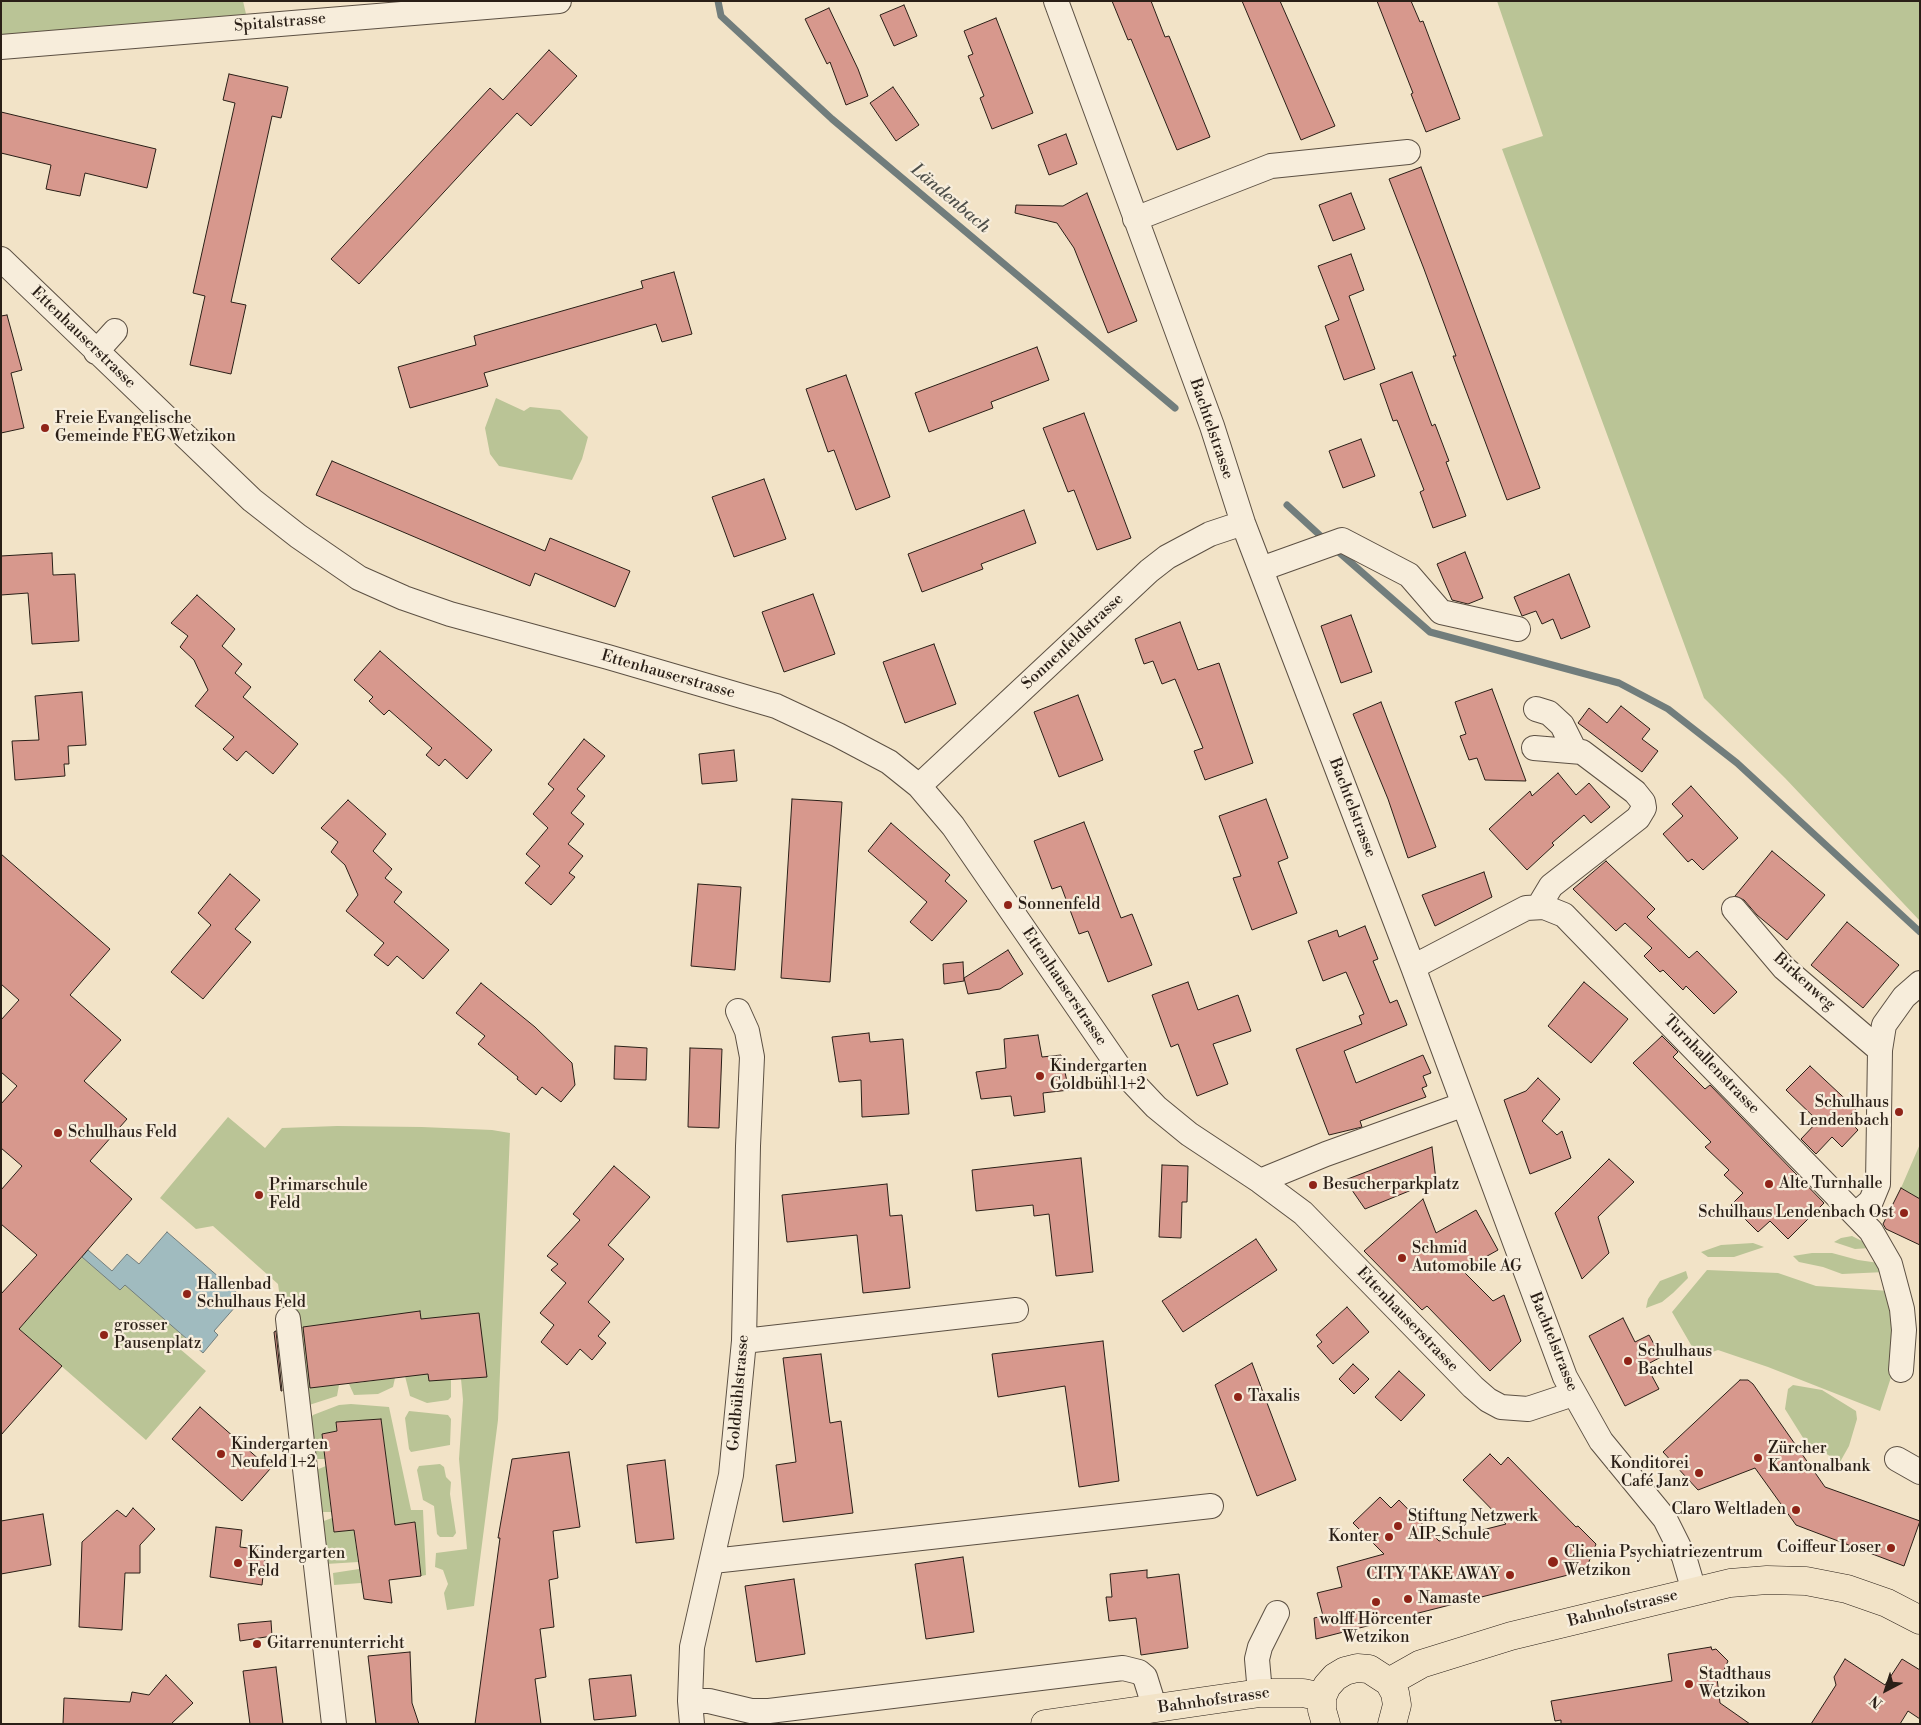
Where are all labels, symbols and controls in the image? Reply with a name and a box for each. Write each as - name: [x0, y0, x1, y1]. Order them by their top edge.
- street label: Spitalstrasse: [233, 9, 327, 37]
- water label: Ländenbach: [906, 160, 994, 238]
- street label: Ettenhauserstrasse: [27, 283, 139, 393]
- street label: Bachtelstrasse: [1185, 376, 1237, 482]
- place label: Freie Evangelische Gemeinde FEG Wetzikon: [55, 409, 236, 447]
- marker: Freie Evangelische Gemeinde FEG Wetzikon: [39, 422, 51, 434]
- street label: Sonnenfeldstrasse: [1018, 590, 1128, 694]
- street label: Ettenhauserstrasse: [599, 647, 737, 703]
- street label: Bachtelstrasse: [1324, 756, 1380, 860]
- place label: Sonnenfeld: [1018, 895, 1100, 915]
- marker: Sonnenfeld: [1002, 899, 1014, 911]
- street label: Ettenhauserstrasse: [1017, 924, 1111, 1050]
- street label: Birkenweg: [1769, 949, 1839, 1015]
- street label: Turnhallenstrasse: [1659, 1011, 1763, 1119]
- place label: Kindergarten Goldbühl 1+2: [1050, 1057, 1147, 1095]
- marker: Kindergarten Goldbühl 1+2: [1034, 1070, 1046, 1082]
- place label: Schulhaus Lendenbach: [1799, 1093, 1889, 1131]
- marker: Schulhaus Lendenbach: [1893, 1106, 1905, 1118]
- place label: Schulhaus Feld: [68, 1123, 177, 1143]
- marker: Schulhaus Feld: [52, 1127, 64, 1139]
- place label: Alte Turnhalle: [1779, 1174, 1883, 1194]
- place label: Besucherparkplatz: [1323, 1175, 1459, 1195]
- place label: Primarschule Feld: [269, 1176, 368, 1214]
- marker: Alte Turnhalle: [1763, 1178, 1775, 1190]
- marker: Besucherparkplatz: [1307, 1179, 1319, 1191]
- marker: Primarschule Feld: [253, 1189, 265, 1201]
- place label: Schulhaus Lendenbach Ost: [1698, 1203, 1894, 1223]
- marker: Schulhaus Lendenbach Ost: [1898, 1207, 1910, 1219]
- place label: Schmid Automobile AG: [1412, 1239, 1522, 1277]
- marker: Schmid Automobile AG: [1396, 1252, 1408, 1264]
- street label: Ettenhauserstrasse: [1352, 1264, 1462, 1376]
- place label: Hallenbad Schulhaus Feld: [197, 1275, 306, 1313]
- marker: Hallenbad Schulhaus Feld: [181, 1288, 193, 1300]
- street label: Bachtelstrasse: [1524, 1290, 1582, 1394]
- place label: grosser Pausenplatz: [114, 1316, 201, 1354]
- marker: grosser Pausenplatz: [98, 1329, 110, 1341]
- street label: Goldbühlstrasse: [724, 1334, 754, 1452]
- place label: Schulhaus Bachtel: [1638, 1342, 1712, 1380]
- marker: Schulhaus Bachtel: [1622, 1355, 1634, 1367]
- place label: Taxalis: [1248, 1387, 1300, 1407]
- marker: Taxalis: [1232, 1391, 1244, 1403]
- place label: Kindergarten Neufeld 1+2: [231, 1435, 328, 1473]
- place label: Zürcher Kantonalbank: [1768, 1439, 1870, 1477]
- marker: Kindergarten Neufeld 1+2: [215, 1448, 227, 1460]
- marker: Zürcher Kantonalbank: [1752, 1452, 1764, 1464]
- place label: Konditorei Café Janz: [1610, 1454, 1689, 1492]
- marker: Konditorei Café Janz: [1693, 1467, 1705, 1479]
- place label: Claro Weltladen: [1671, 1500, 1786, 1520]
- marker: Claro Weltladen: [1790, 1504, 1802, 1516]
- place label: Stiftung Netzwerk AIP-Schule: [1408, 1507, 1538, 1545]
- marker: Stiftung Netzwerk AIP-Schule: [1392, 1520, 1404, 1532]
- place label: Konter: [1328, 1527, 1379, 1547]
- marker: Konter: [1383, 1531, 1395, 1543]
- place label: Coiffeur Loser: [1777, 1538, 1881, 1558]
- marker: Coiffeur Loser: [1885, 1542, 1897, 1554]
- place label: Clienia Psychiatriezentrum Wetzikon: [1564, 1543, 1763, 1581]
- place label: Kindergarten Feld: [248, 1544, 345, 1582]
- marker: Clienia Psychiatriezentrum Wetzikon: [1546, 1555, 1560, 1569]
- marker: Kindergarten Feld: [232, 1557, 244, 1569]
- place label: CITY TAKE AWAY: [1366, 1565, 1500, 1585]
- marker: CITY TAKE AWAY: [1504, 1569, 1516, 1581]
- street label: Bahnhofstrasse: [1566, 1586, 1680, 1632]
- place label: Namaste: [1418, 1589, 1481, 1609]
- marker: Namaste: [1402, 1593, 1414, 1605]
- marker: wolff Hörcenter Wetzikon: [1370, 1596, 1382, 1608]
- place label: wolff Hörcenter Wetzikon: [1320, 1610, 1432, 1648]
- place label: Gitarrenunterricht: [267, 1634, 405, 1654]
- marker: Gitarrenunterricht: [251, 1638, 263, 1650]
- place label: Stadthaus Wetzikon: [1699, 1665, 1771, 1703]
- north arrow: [1861, 1665, 1911, 1715]
- marker: Stadthaus Wetzikon: [1683, 1678, 1695, 1690]
- street label: Bahnhofstrasse: [1157, 1684, 1271, 1718]
- text: N: [1866, 1691, 1886, 1712]

